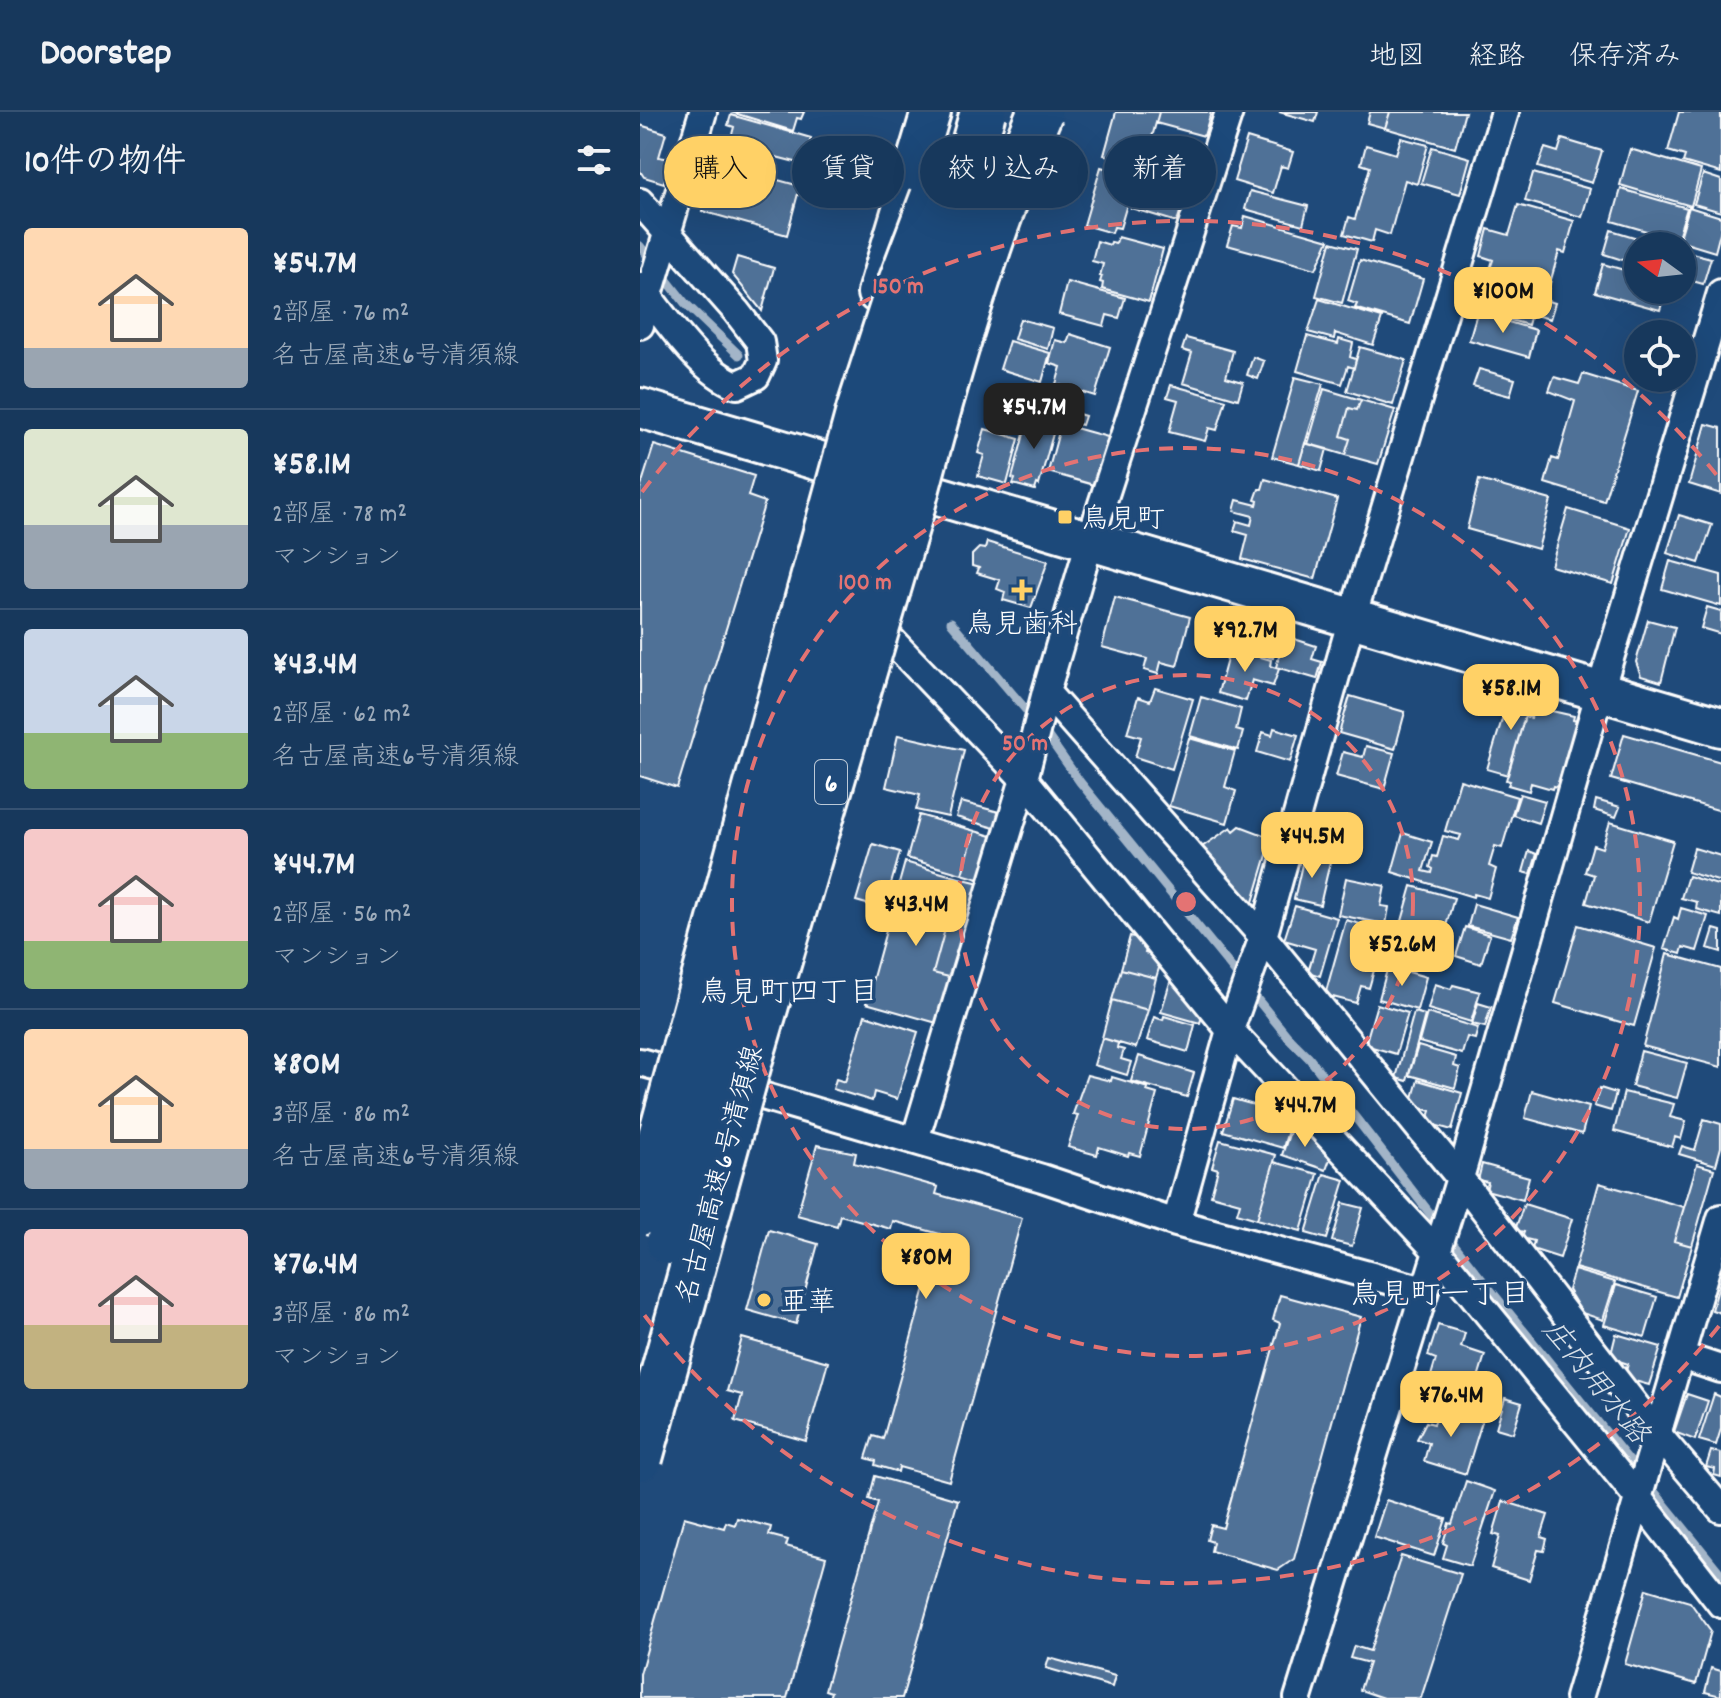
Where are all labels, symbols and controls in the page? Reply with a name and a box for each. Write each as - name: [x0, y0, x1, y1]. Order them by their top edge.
- text: Doorstep: [40, 28, 172, 83]
- text: 地図: [1369, 39, 1425, 79]
- text: 経路: [1469, 39, 1525, 79]
- text: 保存済み: [1569, 39, 1681, 79]
- chip: 購入: [664, 136, 776, 208]
- chip: 賃貸: [792, 136, 904, 208]
- chip: 絞り込み: [920, 136, 1088, 208]
- chip: 新着: [1104, 136, 1216, 208]
- icon: filters: [572, 138, 616, 182]
- text: 10件の物件: [24, 140, 186, 189]
- north arrow: [1624, 232, 1696, 304]
- map controls: [1624, 232, 1696, 392]
- text: ¥54.7M: [272, 241, 357, 290]
- icon: home: [88, 260, 184, 356]
- pin: ¥100M: [1447, 267, 1559, 335]
- text: 150 m: [872, 271, 924, 305]
- text: ¥100M: [1472, 274, 1534, 311]
- text: 2部屋 · 76 m²: [272, 296, 409, 333]
- button: locate: [1624, 320, 1696, 392]
- text: 名古屋高速6号清須線: [272, 339, 519, 376]
- pin: ¥54.7M: [969, 383, 1099, 451]
- text: ¥54.7M: [1002, 390, 1066, 427]
- text: ¥58.1M: [272, 442, 351, 491]
- icon: home: [88, 461, 184, 557]
- text: 2部屋 · 78 m²: [272, 497, 407, 534]
- place label: 鳥見町: [1081, 502, 1165, 542]
- marker: 鳥見町: [1056, 508, 1074, 526]
- text: マンション: [272, 540, 401, 577]
- text: 100 m: [838, 567, 892, 601]
- marker: 鳥見歯科: [1011, 579, 1033, 601]
- pin: ¥92.7M: [1180, 606, 1310, 674]
- place label: 鳥見歯科: [966, 607, 1078, 647]
- text: ¥92.7M: [1212, 613, 1278, 650]
- text: ¥43.4M: [272, 642, 357, 691]
- icon: home: [88, 661, 184, 757]
- pin: ¥58.1M: [1446, 664, 1576, 732]
- text: ¥58.1M: [1481, 671, 1541, 708]
- text: 2部屋 · 62 m²: [272, 697, 411, 734]
- text: 50 m: [1002, 728, 1048, 762]
- text: 名古屋高速6号清須線: [272, 740, 519, 777]
- road number: 6: [815, 760, 847, 804]
- pin: ¥44.5M: [1247, 812, 1377, 880]
- text: ¥44.5M: [1279, 819, 1345, 856]
- text: ¥44.7M: [272, 842, 355, 891]
- icon: home: [88, 861, 184, 957]
- pin: ¥43.4M: [851, 880, 981, 948]
- text: ¥43.4M: [883, 887, 949, 924]
- centre of rings: [1172, 888, 1200, 916]
- text: 2部屋 · 56 m²: [272, 897, 411, 934]
- pin: ¥52.6M: [1337, 920, 1467, 988]
- text: ¥52.6M: [1368, 927, 1436, 964]
- text: マンション: [272, 940, 401, 977]
- district label: 鳥見町四丁目: [699, 974, 879, 1017]
- text: ¥80M: [272, 1042, 341, 1091]
- street label: 名古屋高速6号清須線: [669, 1042, 777, 1309]
- icon: home: [88, 1061, 184, 1157]
- pin: ¥44.7M: [1240, 1081, 1370, 1149]
- text: ¥44.7M: [1273, 1088, 1337, 1125]
- text: 3部屋 · 86 m²: [272, 1097, 410, 1134]
- text: 名古屋高速6号清須線: [272, 1140, 519, 1177]
- pin: ¥80M: [879, 1233, 973, 1301]
- text: ¥80M: [900, 1240, 952, 1277]
- text: ¥76.4M: [272, 1242, 358, 1291]
- icon: home: [88, 1261, 184, 1357]
- district label: 鳥見町一丁目: [1350, 1276, 1530, 1319]
- place label: 亜華: [780, 1285, 836, 1325]
- marker: 亜華: [755, 1291, 773, 1309]
- text: 3部屋 · 86 m²: [272, 1297, 410, 1334]
- water label: 庄内用水路: [1530, 1312, 1659, 1457]
- text: マンション: [272, 1340, 401, 1377]
- pin: ¥76.4M: [1386, 1371, 1516, 1439]
- text: ¥76.4M: [1418, 1378, 1484, 1415]

